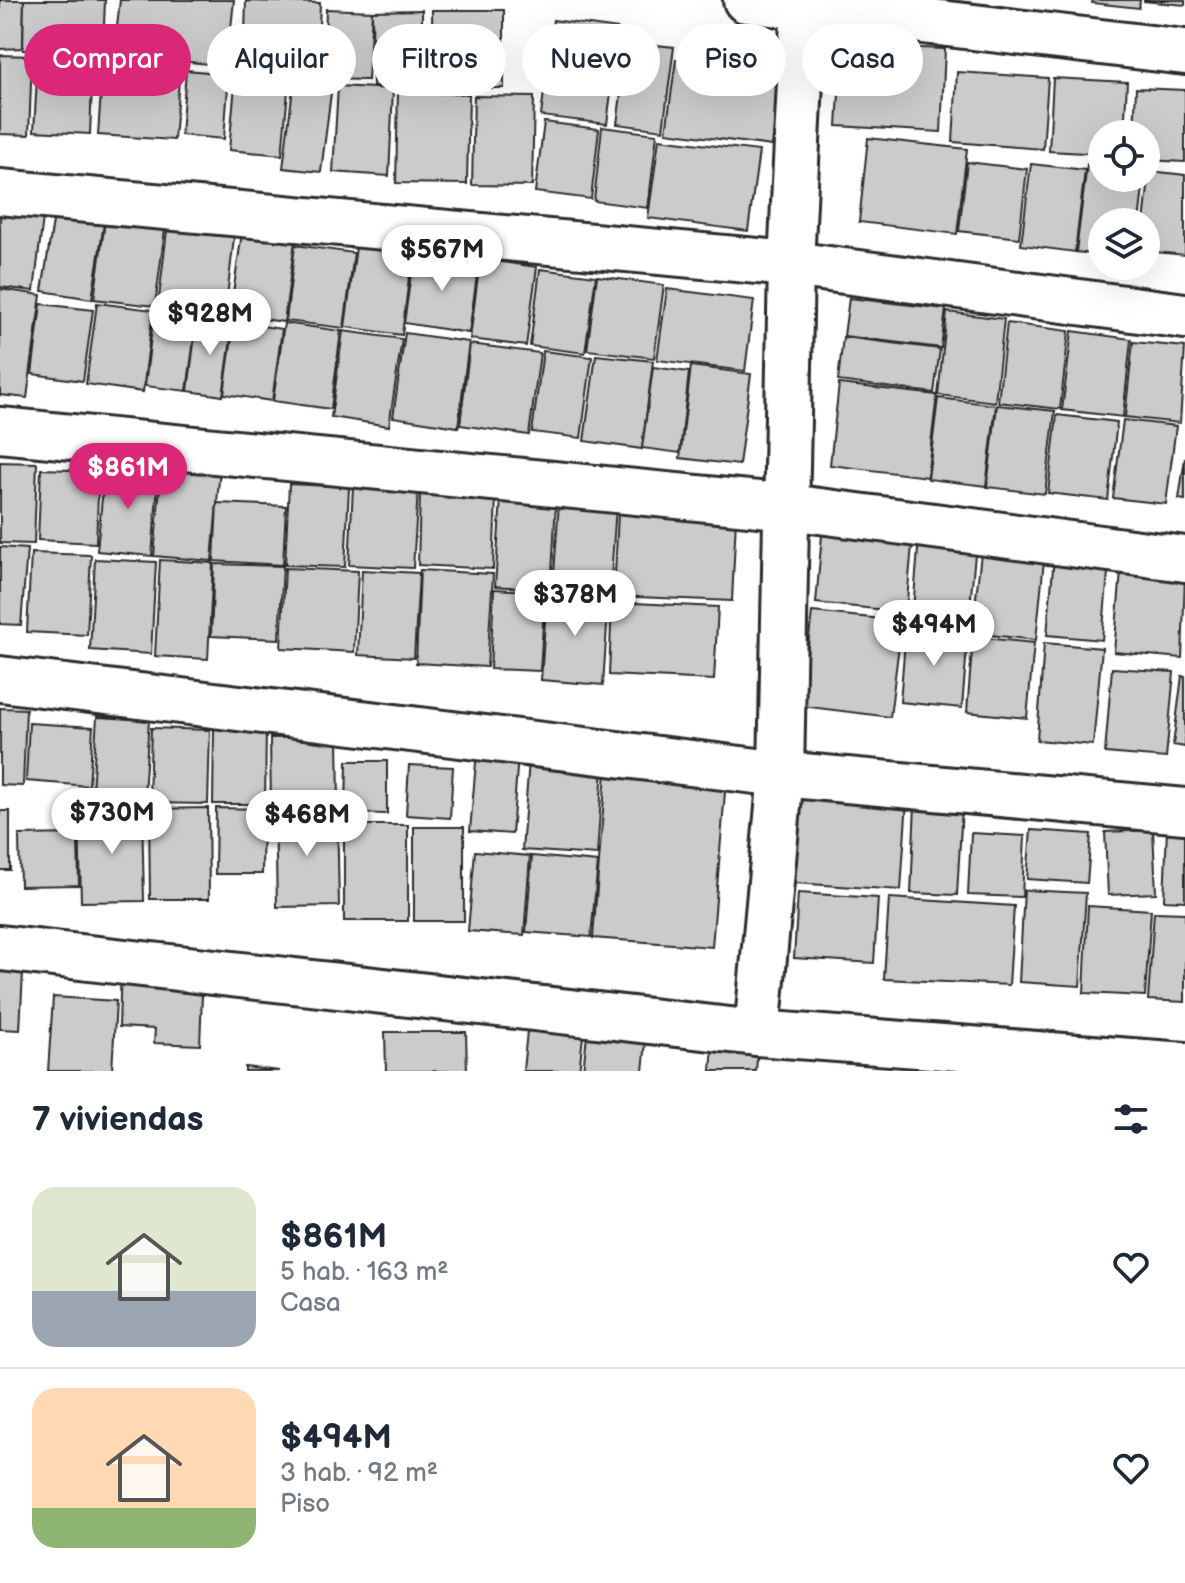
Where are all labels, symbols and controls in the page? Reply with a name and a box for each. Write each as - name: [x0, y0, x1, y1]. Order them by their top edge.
- chip: Comprar: [24, 24, 191, 96]
- chip: Alquilar: [207, 24, 356, 96]
- chip: Filtros: [372, 24, 506, 96]
- chip: Nuevo: [522, 24, 660, 96]
- chip: Piso: [676, 24, 786, 96]
- chip: Casa: [802, 24, 923, 96]
- map controls: [1088, 120, 1160, 280]
- button: locate: [1088, 120, 1160, 192]
- button: layers: [1088, 208, 1160, 280]
- pin: $567M: [386, 225, 498, 293]
- text: $567M: [400, 235, 484, 266]
- pin: $928M: [154, 289, 266, 357]
- text: $928M: [167, 299, 253, 330]
- pin: $861M: [72, 443, 184, 511]
- text: $861M: [87, 453, 169, 484]
- pin: $378M: [519, 570, 631, 638]
- text: $378M: [533, 580, 617, 611]
- pin: $494M: [878, 600, 990, 668]
- text: $494M: [891, 610, 977, 641]
- pin: $730M: [56, 788, 168, 856]
- pin: $468M: [251, 790, 363, 858]
- text: $730M: [69, 798, 155, 829]
- text: $468M: [264, 800, 350, 831]
- icon: filters: [1109, 1097, 1153, 1141]
- text: 7 viviendas: [32, 1099, 204, 1140]
- text: $861M: [280, 1216, 387, 1257]
- icon: home: [96, 1219, 192, 1315]
- icon: heart: [1109, 1245, 1153, 1289]
- text: 5 hab. · 163 m²: [280, 1257, 448, 1288]
- text: Casa: [280, 1288, 341, 1319]
- text: $494M: [280, 1417, 392, 1458]
- icon: home: [96, 1420, 192, 1516]
- icon: heart: [1109, 1446, 1153, 1490]
- text: 3 hab. · 92 m²: [280, 1458, 438, 1489]
- text: Piso: [280, 1489, 330, 1520]

